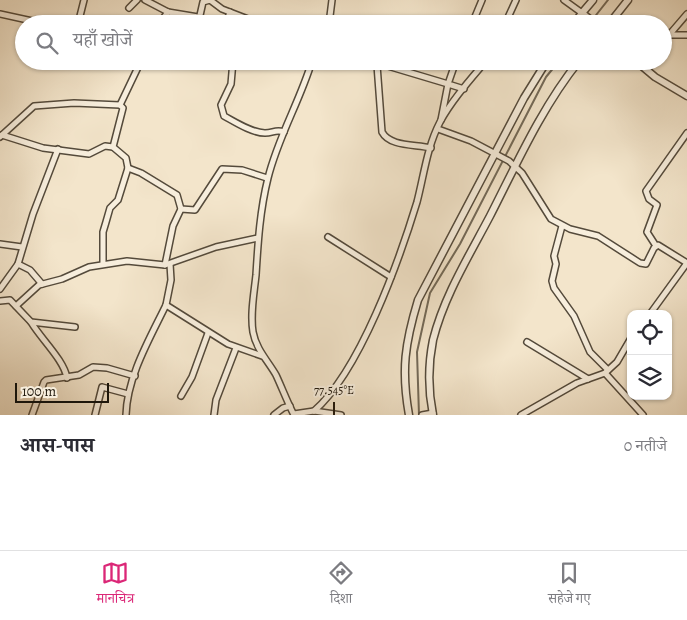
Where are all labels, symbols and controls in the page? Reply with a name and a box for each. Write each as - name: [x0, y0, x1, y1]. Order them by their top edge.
- search box: [15, 15, 672, 70]
- text: यहाँ खोजें: [73, 27, 132, 53]
- icon: search: [33, 29, 61, 57]
- map controls: [627, 310, 672, 400]
- button: locate: [627, 310, 672, 355]
- button: layers: [627, 355, 672, 400]
- scale bar: [15, 380, 109, 403]
- text: 100 m: [22, 382, 56, 401]
- text: 77.545°E: [314, 382, 354, 398]
- text: आस-पास: [20, 431, 94, 459]
- text: 0 नतीजे: [624, 435, 667, 457]
- tab: मानचित्र: [96, 559, 134, 612]
- tab: दिशा: [327, 559, 355, 612]
- tab: सहेजे गए: [548, 559, 591, 612]

